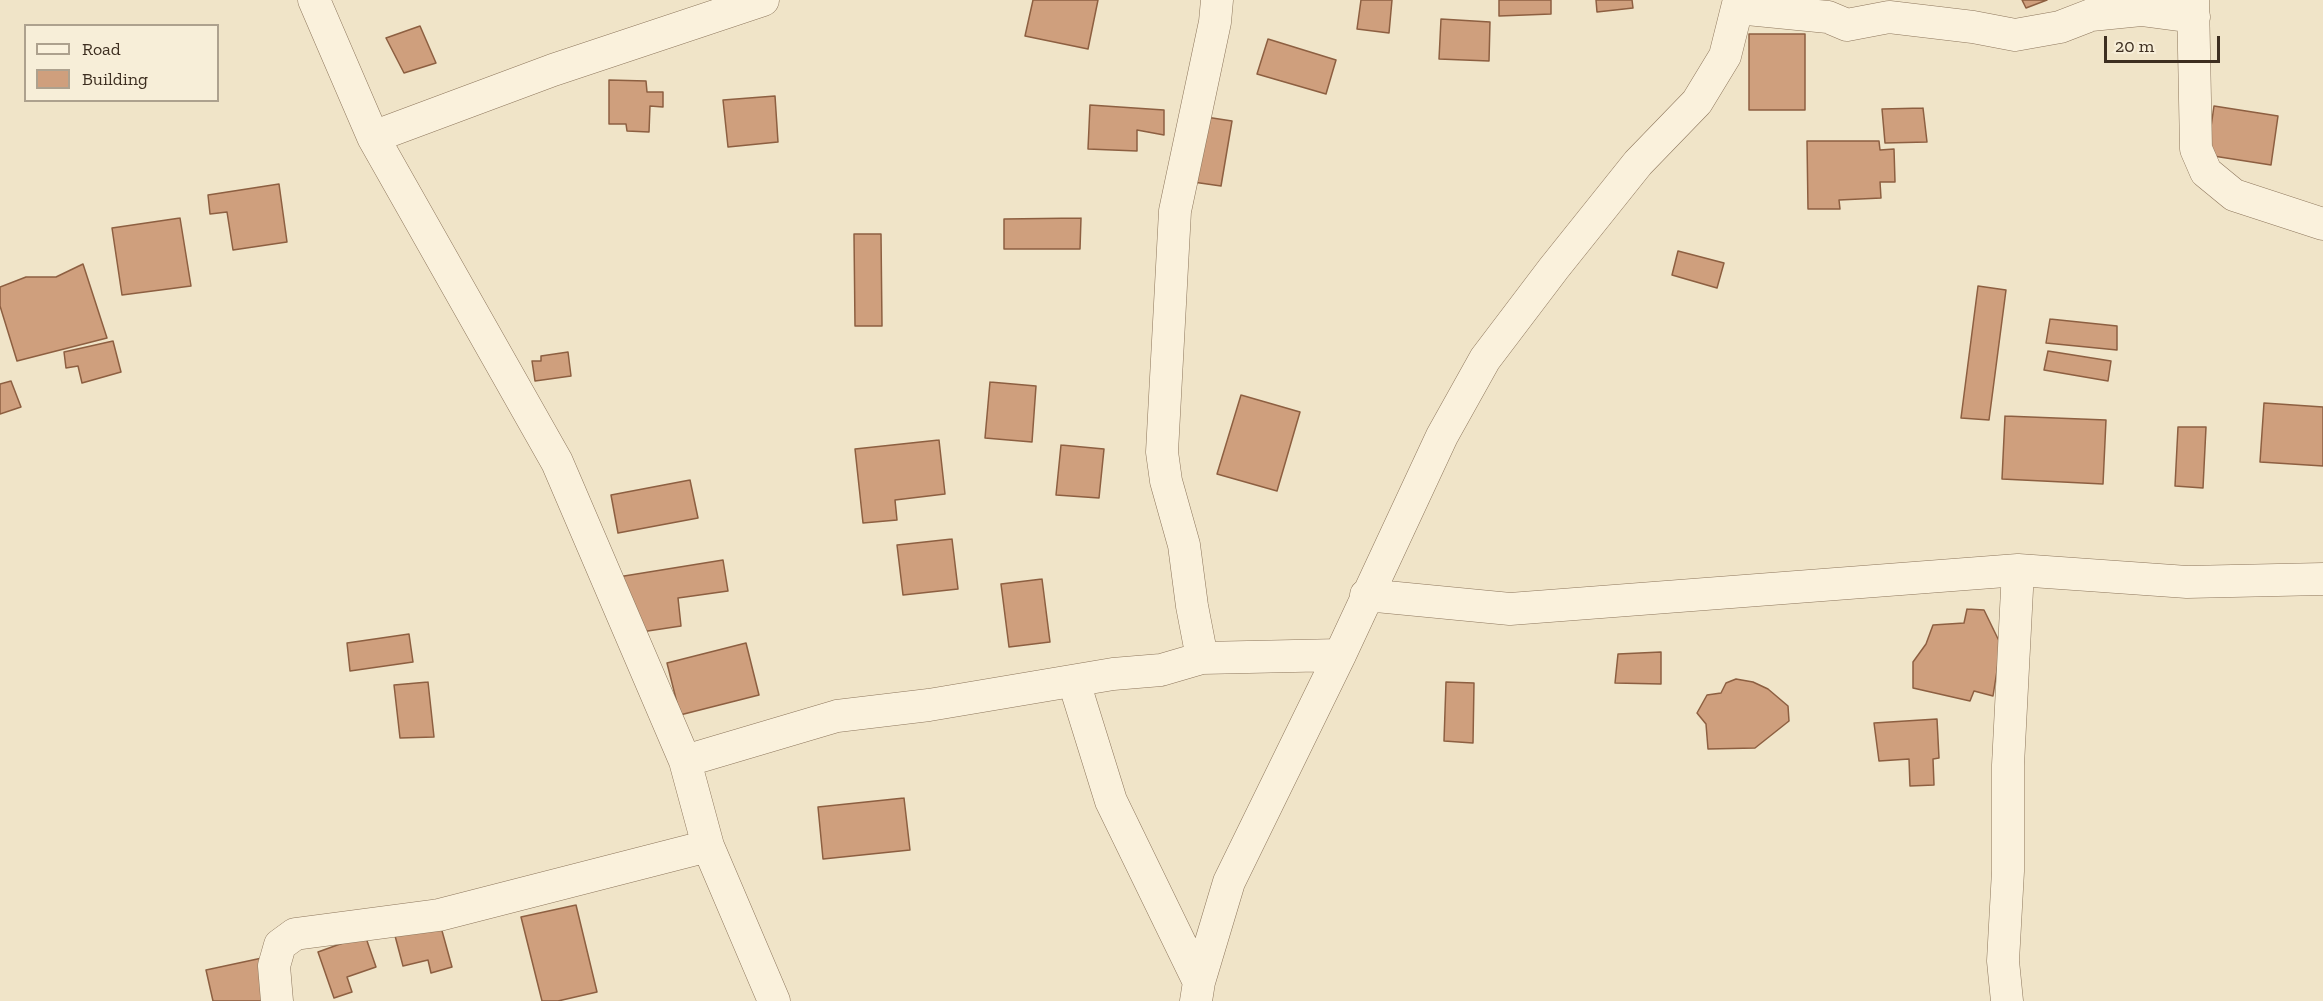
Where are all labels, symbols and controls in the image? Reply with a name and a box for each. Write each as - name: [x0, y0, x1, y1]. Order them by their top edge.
- legend: [24, 24, 219, 102]
- scale bar: [2107, 24, 2222, 62]
- text: 20 m: [2115, 35, 2154, 57]
- text: Road: [82, 38, 121, 60]
- text: Building: [82, 68, 148, 90]

